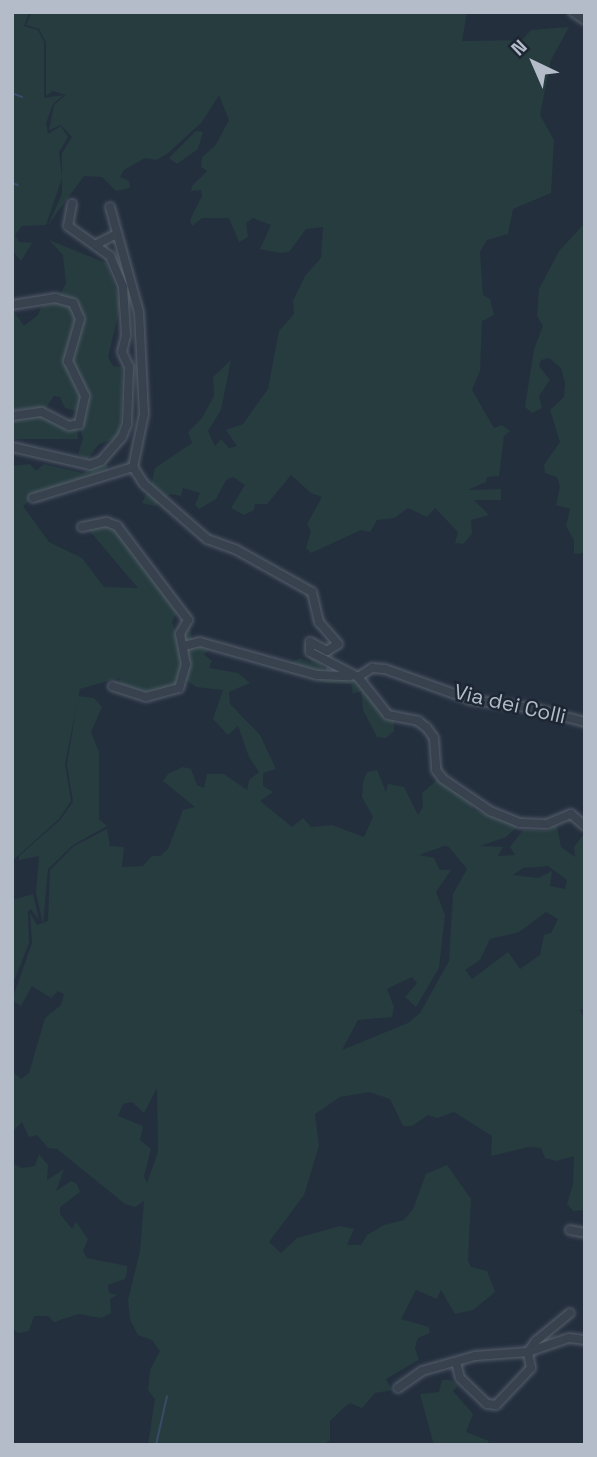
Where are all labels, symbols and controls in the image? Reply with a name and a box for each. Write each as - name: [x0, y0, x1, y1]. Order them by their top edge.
- north arrow: [499, 28, 569, 98]
- text: N: [506, 34, 532, 61]
- street label: Via dei Colli: [452, 679, 568, 729]

